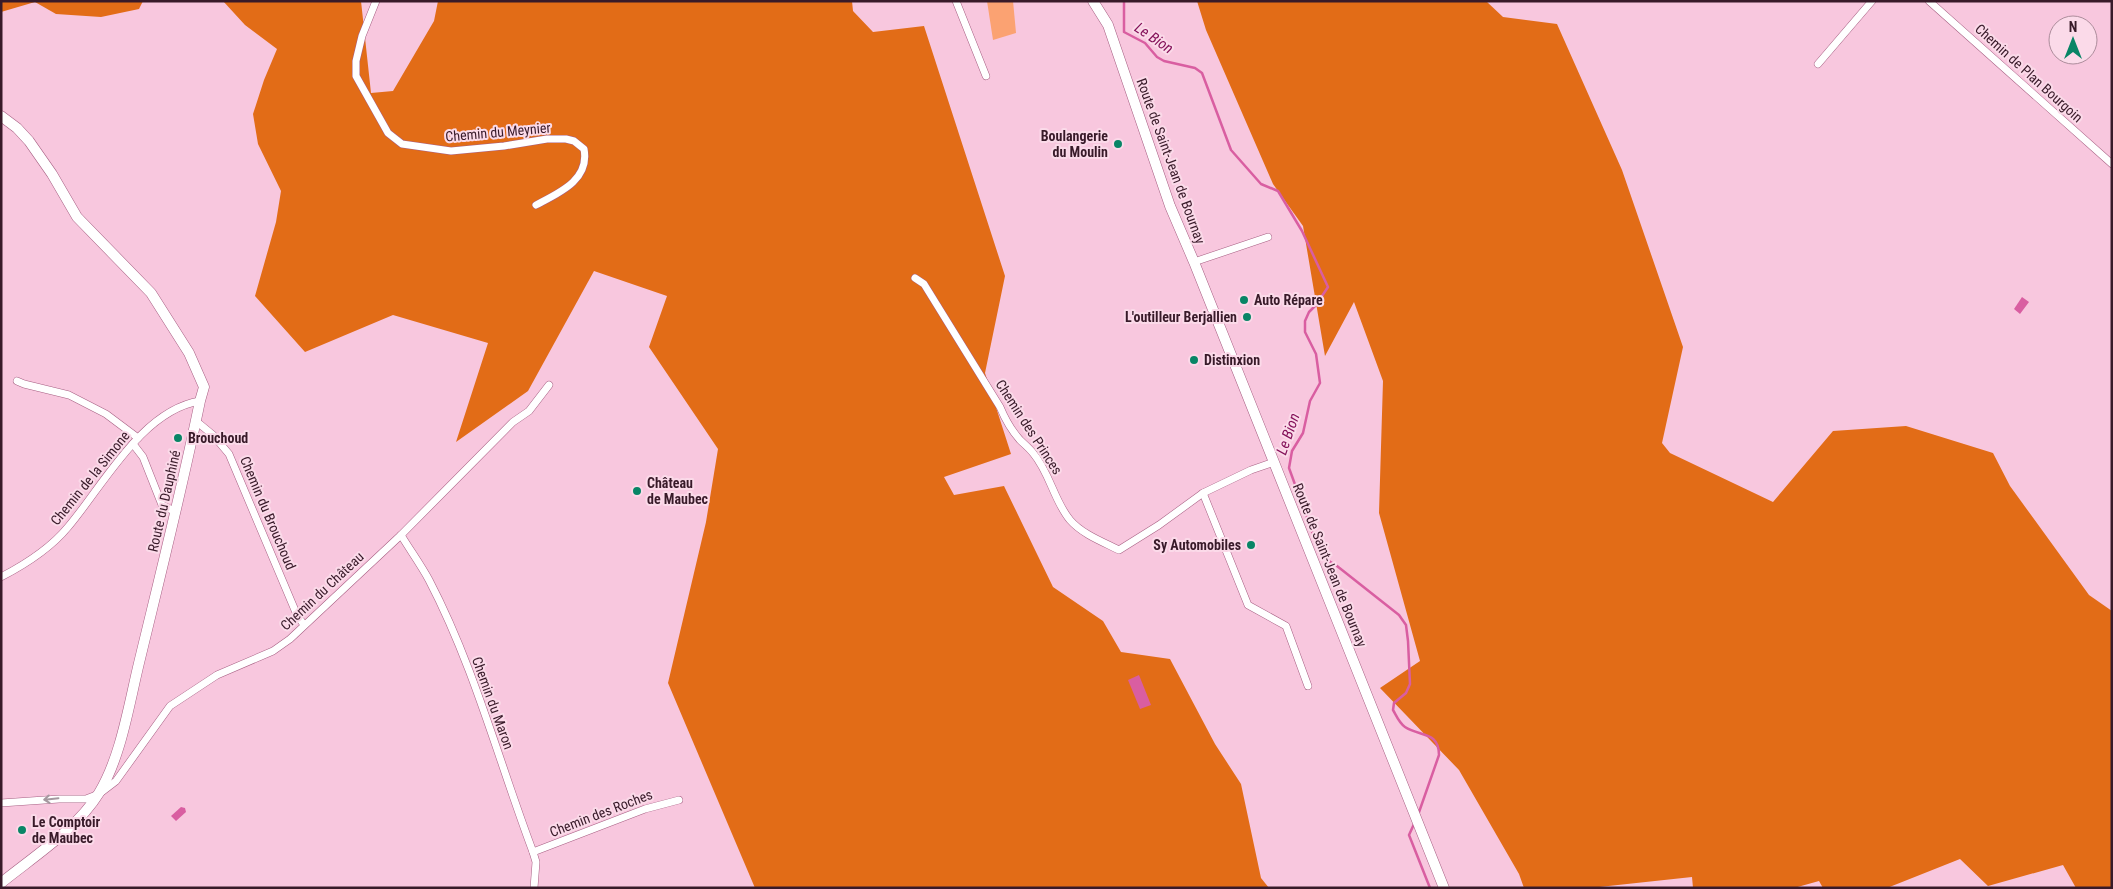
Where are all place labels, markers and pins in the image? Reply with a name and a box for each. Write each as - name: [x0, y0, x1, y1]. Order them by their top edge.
- place label: Boulangerie du Moulin: [1041, 128, 1108, 160]
- marker: Boulangerie du Moulin: [1112, 138, 1124, 150]
- place label: Auto Répare: [1254, 292, 1323, 308]
- marker: Auto Répare: [1238, 294, 1250, 306]
- place label: L'outilleur Berjallien: [1125, 309, 1237, 325]
- marker: L'outilleur Berjallien: [1241, 311, 1253, 323]
- place label: Distinxion: [1204, 352, 1260, 368]
- marker: Distinxion: [1188, 354, 1200, 366]
- place label: Brouchoud: [188, 430, 248, 446]
- marker: Brouchoud: [172, 432, 184, 444]
- place label: Château de Maubec: [647, 475, 709, 507]
- marker: Château de Maubec: [631, 485, 643, 497]
- place label: Sy Automobiles: [1153, 537, 1241, 553]
- marker: Sy Automobiles: [1245, 539, 1257, 551]
- place label: Le Comptoir de Maubec: [32, 814, 100, 846]
- marker: Le Comptoir de Maubec: [16, 824, 28, 836]

